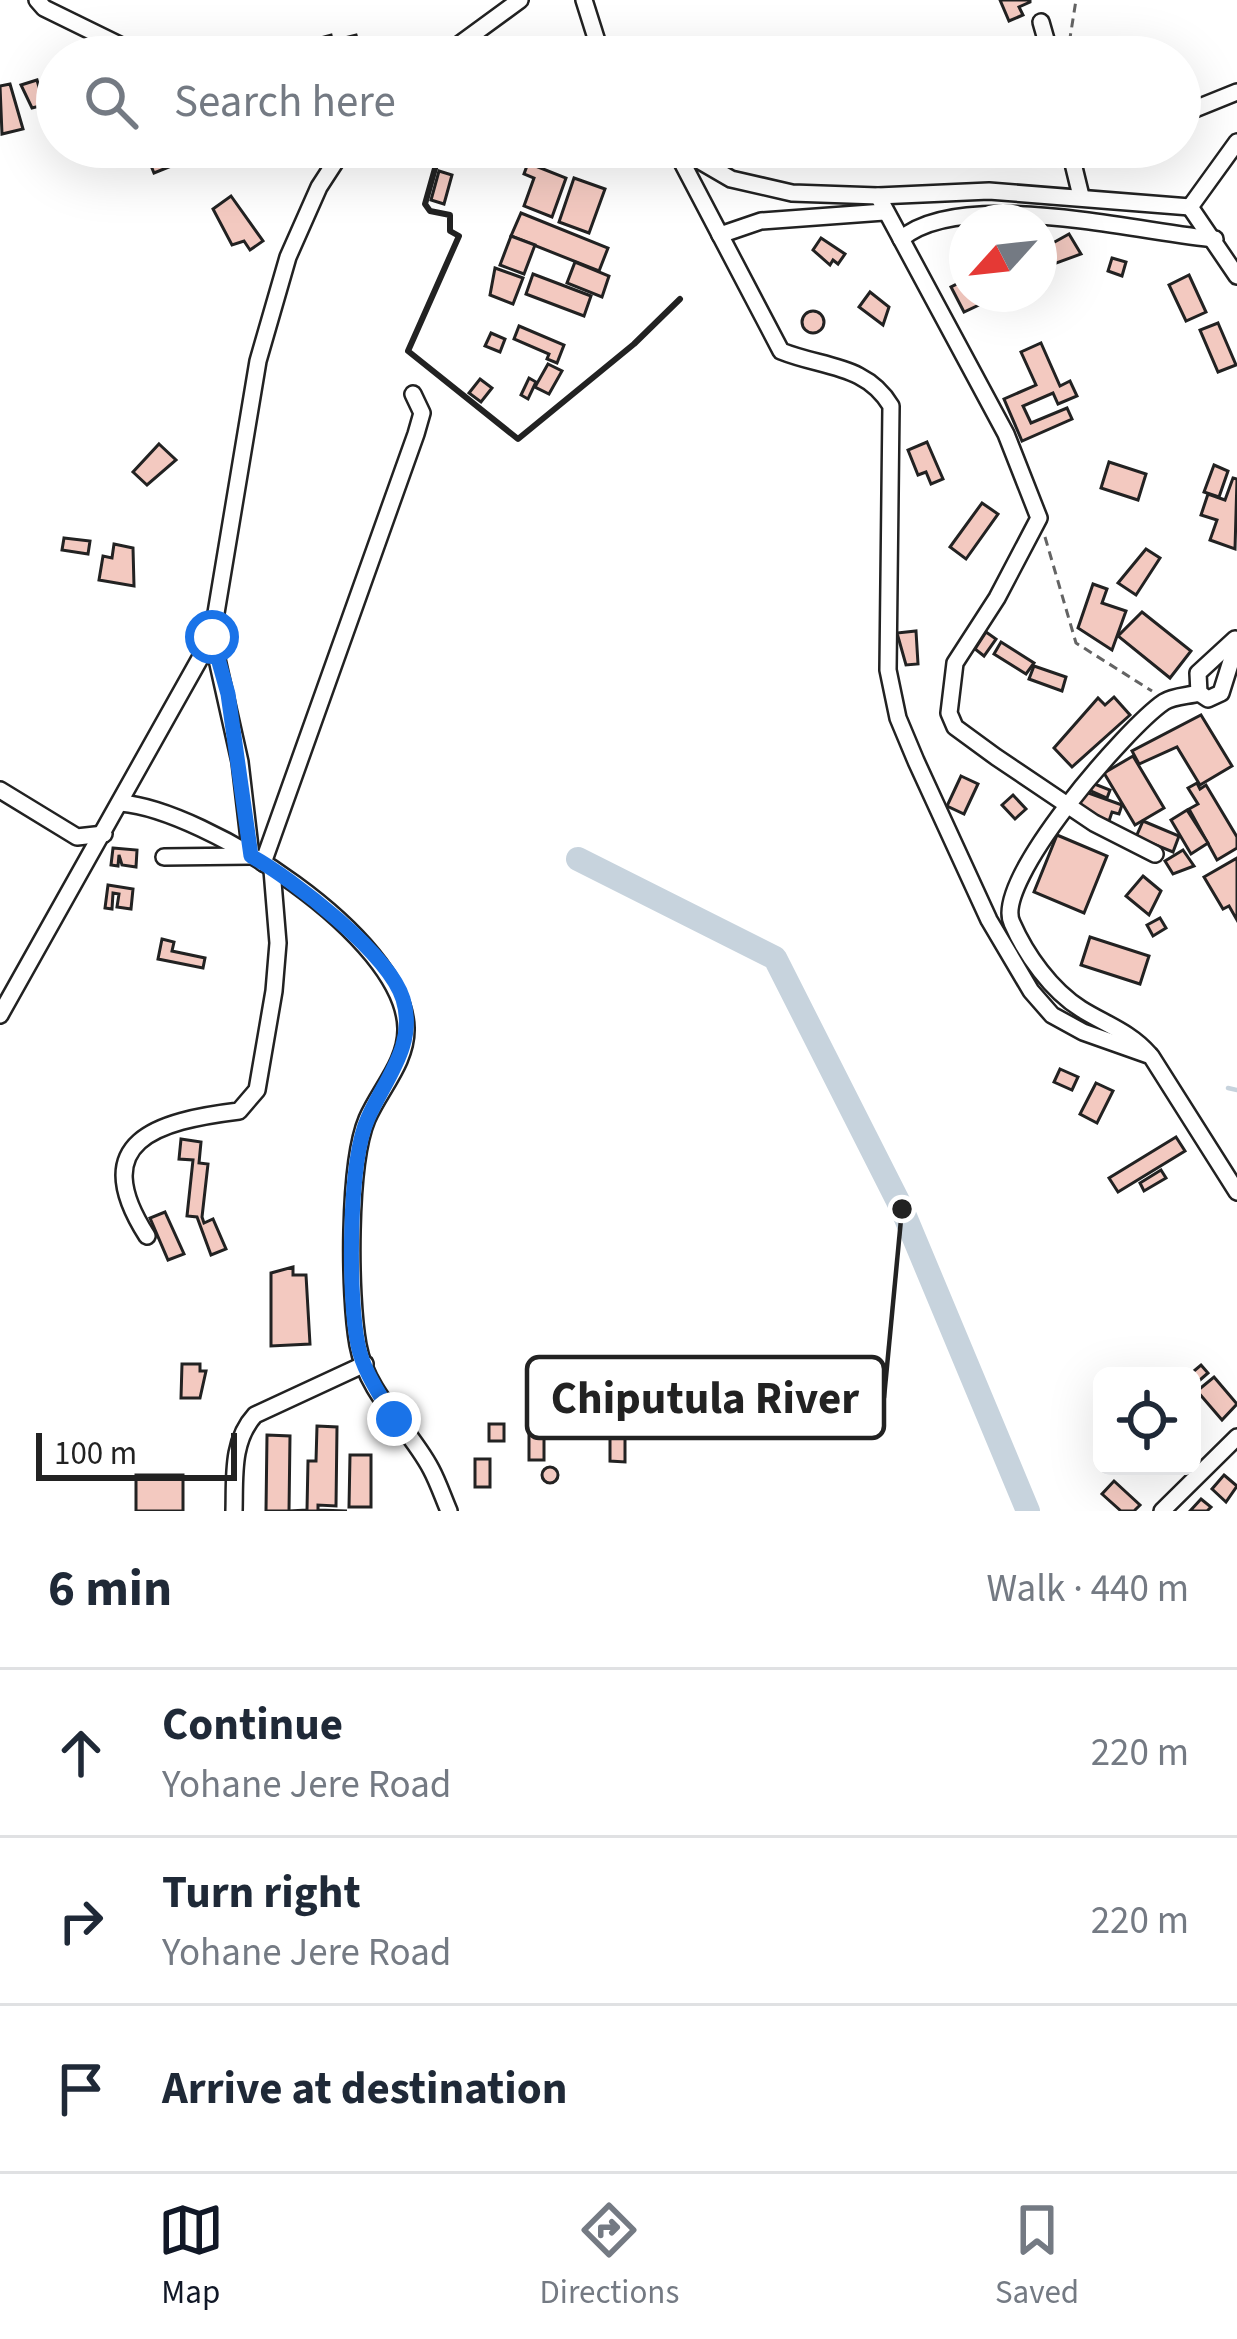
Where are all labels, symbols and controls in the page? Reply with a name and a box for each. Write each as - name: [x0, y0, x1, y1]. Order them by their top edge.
- search box: [36, 36, 1201, 168]
- icon: search: [78, 69, 144, 135]
- text: Search here: [174, 70, 396, 134]
- north arrow: [949, 204, 1057, 312]
- route start: [185, 610, 239, 664]
- callout: Chiputula River: [527, 1357, 884, 1438]
- text: Chiputula River: [551, 1367, 859, 1431]
- map controls: [1093, 1367, 1201, 1475]
- button: locate: [1093, 1367, 1201, 1475]
- route end: [367, 1392, 421, 1446]
- scale bar: [36, 1427, 237, 1480]
- text: 100 m: [54, 1430, 137, 1477]
- text: 6 min: [48, 1553, 172, 1625]
- text: Walk · 440 m: [986, 1561, 1189, 1617]
- text: Continue: [162, 1693, 343, 1757]
- icon: ahead: [48, 1720, 114, 1786]
- text: 220 m: [1091, 1725, 1189, 1781]
- text: Yohane Jere Road: [162, 1757, 451, 1813]
- text: Turn right: [162, 1861, 361, 1925]
- icon: right: [48, 1888, 114, 1954]
- text: 220 m: [1091, 1893, 1189, 1949]
- text: Yohane Jere Road: [162, 1925, 451, 1981]
- icon: arrive: [48, 2056, 114, 2122]
- text: Arrive at destination: [162, 2057, 567, 2121]
- tab: Map: [158, 2197, 224, 2316]
- tab: Directions: [540, 2197, 679, 2316]
- tab: Saved: [995, 2197, 1079, 2316]

